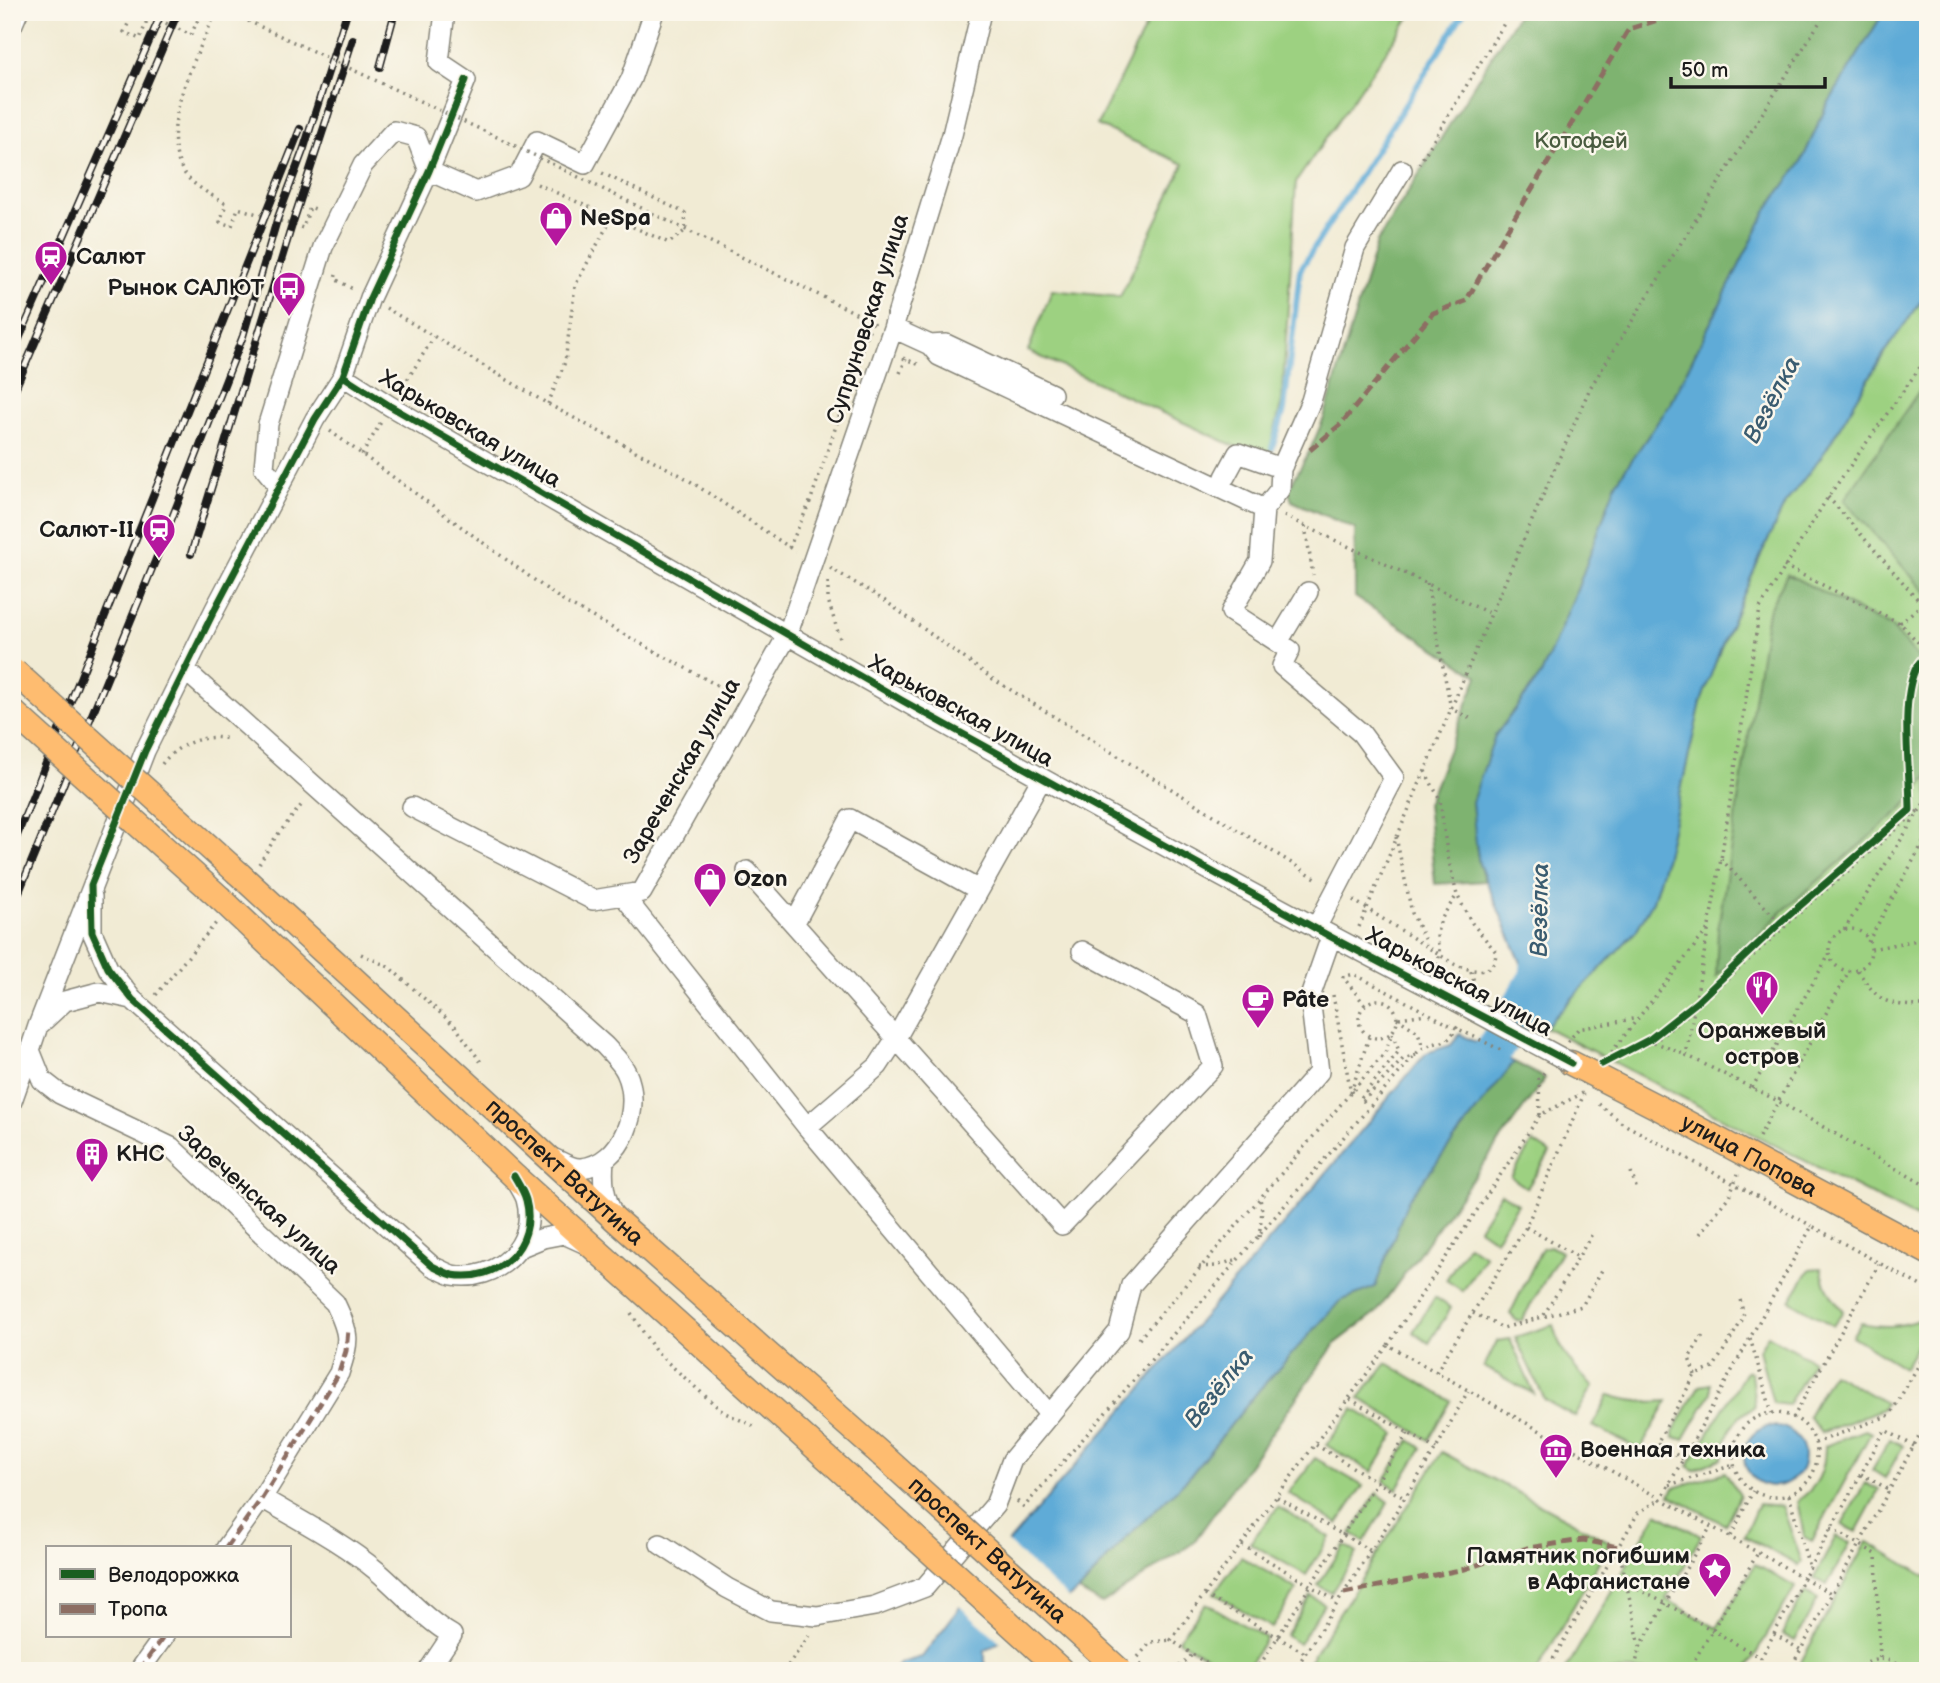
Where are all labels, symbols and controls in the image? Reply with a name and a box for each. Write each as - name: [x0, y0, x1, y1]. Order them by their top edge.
- scale bar: [1671, 46, 1825, 90]
- text: 50 m: [1681, 58, 1728, 83]
- park label: Котофей: [1534, 127, 1628, 155]
- shop icon: NeSpa: [537, 199, 575, 248]
- place label: NeSpa: [580, 204, 651, 232]
- street label: Супруновская улица: [821, 210, 915, 428]
- station icon: Салют: [32, 238, 70, 287]
- place label: Салют: [76, 243, 146, 271]
- bus stop icon: Рынок САЛЮТ: [270, 269, 308, 318]
- place label: Рынок САЛЮТ: [107, 274, 264, 302]
- water label: Везёлка: [1737, 352, 1807, 448]
- street label: Харьковская улица: [374, 364, 566, 495]
- station icon: Салют-II: [140, 511, 178, 560]
- place label: Салют-II: [39, 516, 134, 544]
- street label: Харьковская улица: [864, 649, 1059, 774]
- street label: Зареченская улица: [617, 673, 747, 869]
- shop icon: Ozon: [691, 860, 729, 909]
- water label: Везёлка: [1525, 863, 1555, 957]
- place label: Ozon: [734, 865, 788, 893]
- street label: Харьковская улица: [1361, 921, 1557, 1043]
- restaurant icon: Оранжевый остров: [1743, 968, 1781, 1017]
- cafe icon: Pâte: [1239, 981, 1277, 1030]
- place label: Pâte: [1282, 986, 1329, 1014]
- place label: Оранжевый остров: [1698, 1017, 1826, 1071]
- street label: проспект Ватутина: [479, 1093, 650, 1252]
- street label: улица Попова: [1676, 1108, 1822, 1204]
- street label: Зареченская улица: [172, 1119, 347, 1281]
- building icon: КНС: [73, 1135, 111, 1184]
- place label: КНС: [116, 1140, 165, 1168]
- water label: Везёлка: [1178, 1342, 1260, 1434]
- museum icon: Военная техника: [1537, 1431, 1575, 1480]
- place label: Военная техника: [1580, 1436, 1766, 1464]
- street label: проспект Ватутина: [902, 1471, 1073, 1630]
- place label: Памятник погибшим в Афганистане: [1466, 1542, 1690, 1596]
- legend: [46, 1546, 290, 1638]
- place icon: Памятник погибшим в Афганистане: [1696, 1550, 1734, 1599]
- text: Велодорожка: [108, 1563, 240, 1588]
- text: Тропа: [108, 1597, 168, 1622]

